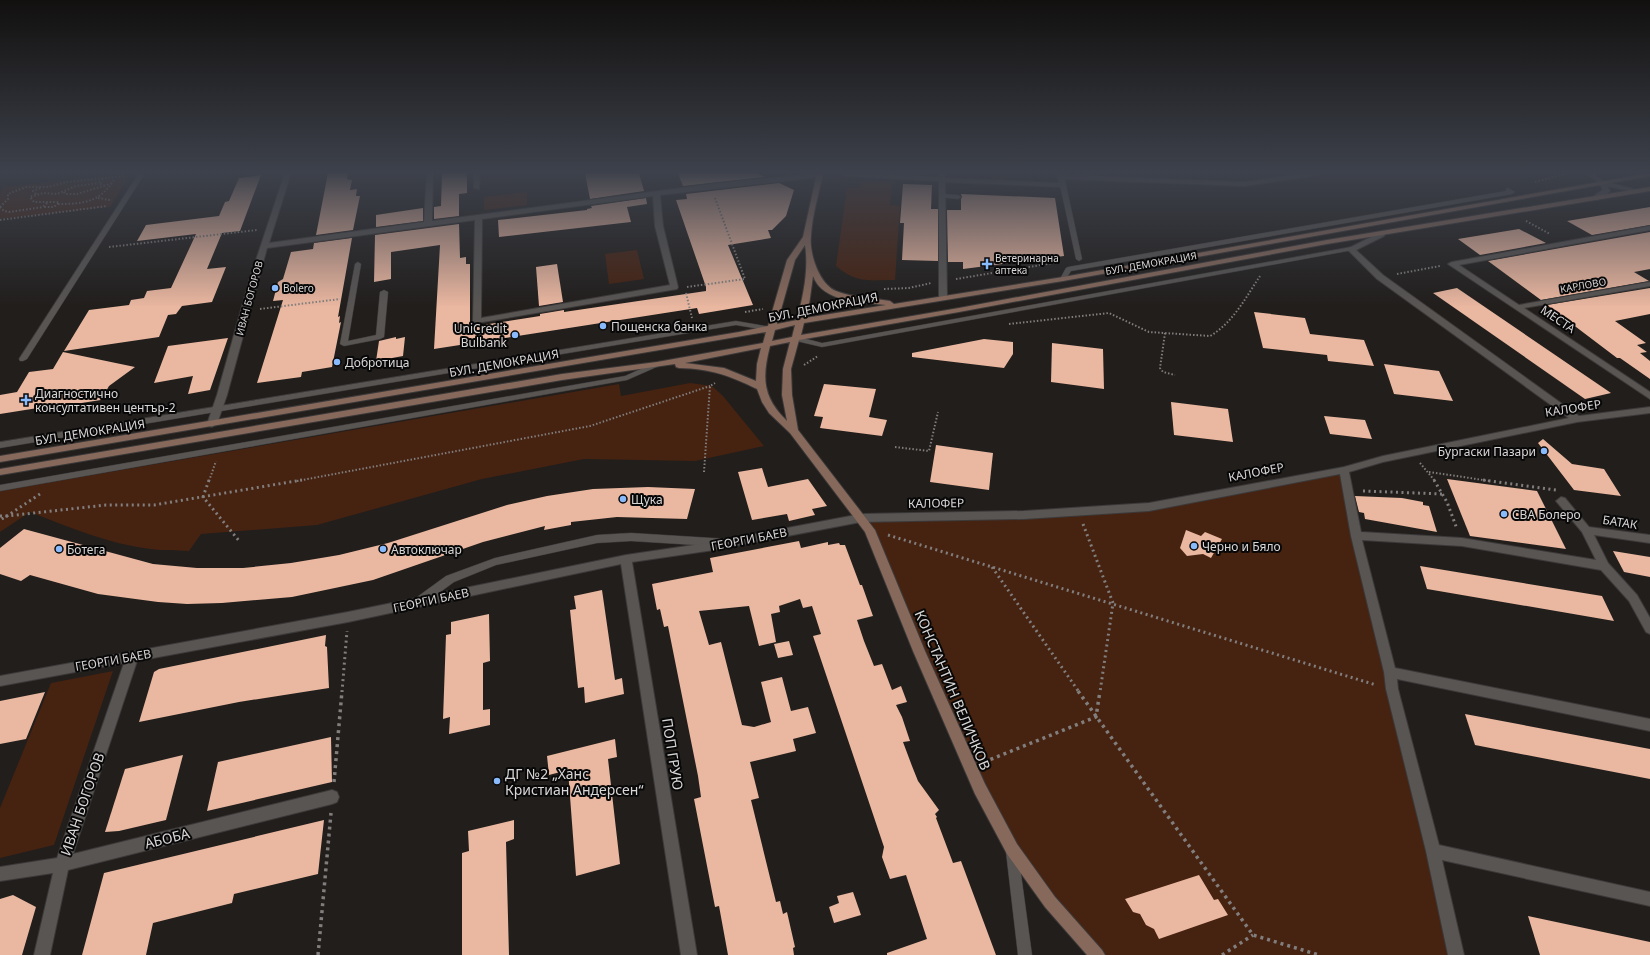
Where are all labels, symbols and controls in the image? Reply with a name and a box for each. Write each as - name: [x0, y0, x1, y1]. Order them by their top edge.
- street label: БУЛ. ДЕМОКРАЦИЯ: [1104, 248, 1198, 278]
- place label: Ветеринарна аптека: [995, 251, 1059, 277]
- street label: ИВАН БОГОРОВ: [232, 259, 266, 337]
- marker: Ветеринарна аптека: [982, 259, 992, 269]
- street label: КАРЛОВО: [1559, 274, 1608, 296]
- place label: Bolero: [283, 281, 314, 295]
- marker: Bolero: [270, 283, 280, 293]
- street label: БУЛ. ДЕМОКРАЦИЯ: [767, 288, 879, 326]
- street label: МЕСТА: [1537, 301, 1579, 337]
- place label: Пощенска банка: [611, 318, 708, 335]
- place label: UniCredit Bulbank: [454, 320, 508, 351]
- marker: Пощенска банка: [598, 321, 608, 331]
- marker: UniCredit Bulbank: [510, 330, 520, 340]
- street label: БУЛ. ДЕМОКРАЦИЯ: [448, 345, 560, 381]
- place label: Добротица: [345, 354, 409, 371]
- marker: Добротица: [332, 357, 342, 367]
- place label: Диагностично консултативен център-2: [35, 385, 176, 416]
- marker: Диагностично консултативен център-2: [20, 394, 32, 406]
- street label: КАЛОФЕР: [1544, 395, 1602, 421]
- street label: БУЛ. ДЕМОКРАЦИЯ: [34, 415, 146, 449]
- place label: Бургаски Пазари: [1438, 443, 1536, 460]
- marker: Бургаски Пазари: [1539, 446, 1549, 456]
- street label: КАЛОФЕР: [1227, 458, 1285, 486]
- place label: Щука: [631, 491, 663, 508]
- marker: Щука: [618, 494, 628, 504]
- street label: КАЛОФЕР: [908, 494, 964, 512]
- place label: CBA Болеро: [1512, 506, 1581, 523]
- marker: CBA Болеро: [1499, 509, 1509, 519]
- street label: БАТАК: [1601, 511, 1639, 533]
- street label: ГЕОРГИ БАЕВ: [710, 523, 789, 555]
- place label: Черно и Бяло: [1202, 538, 1281, 555]
- place label: Ботега: [67, 541, 105, 558]
- place label: Автоключар: [391, 541, 462, 558]
- marker: Черно и Бяло: [1189, 541, 1199, 551]
- marker: Ботега: [54, 544, 64, 554]
- marker: Автоключар: [378, 544, 388, 554]
- street label: ГЕОРГИ БАЕВ: [392, 584, 471, 616]
- street label: КОНСТАНТИН ВЕЛИЧКОВ: [911, 607, 995, 773]
- street label: ГЕОРГИ БАЕВ: [74, 645, 153, 675]
- street label: ПОП ГРУЮ: [658, 717, 688, 791]
- street label: ИВАН БОГОРОВ: [55, 750, 109, 858]
- place label: ДГ №2 „Ханс Кристиан Андерсен“: [505, 764, 643, 799]
- marker: ДГ №2 „Ханс Кристиан Андерсен“: [492, 776, 502, 786]
- street label: АБОБА: [143, 823, 192, 853]

